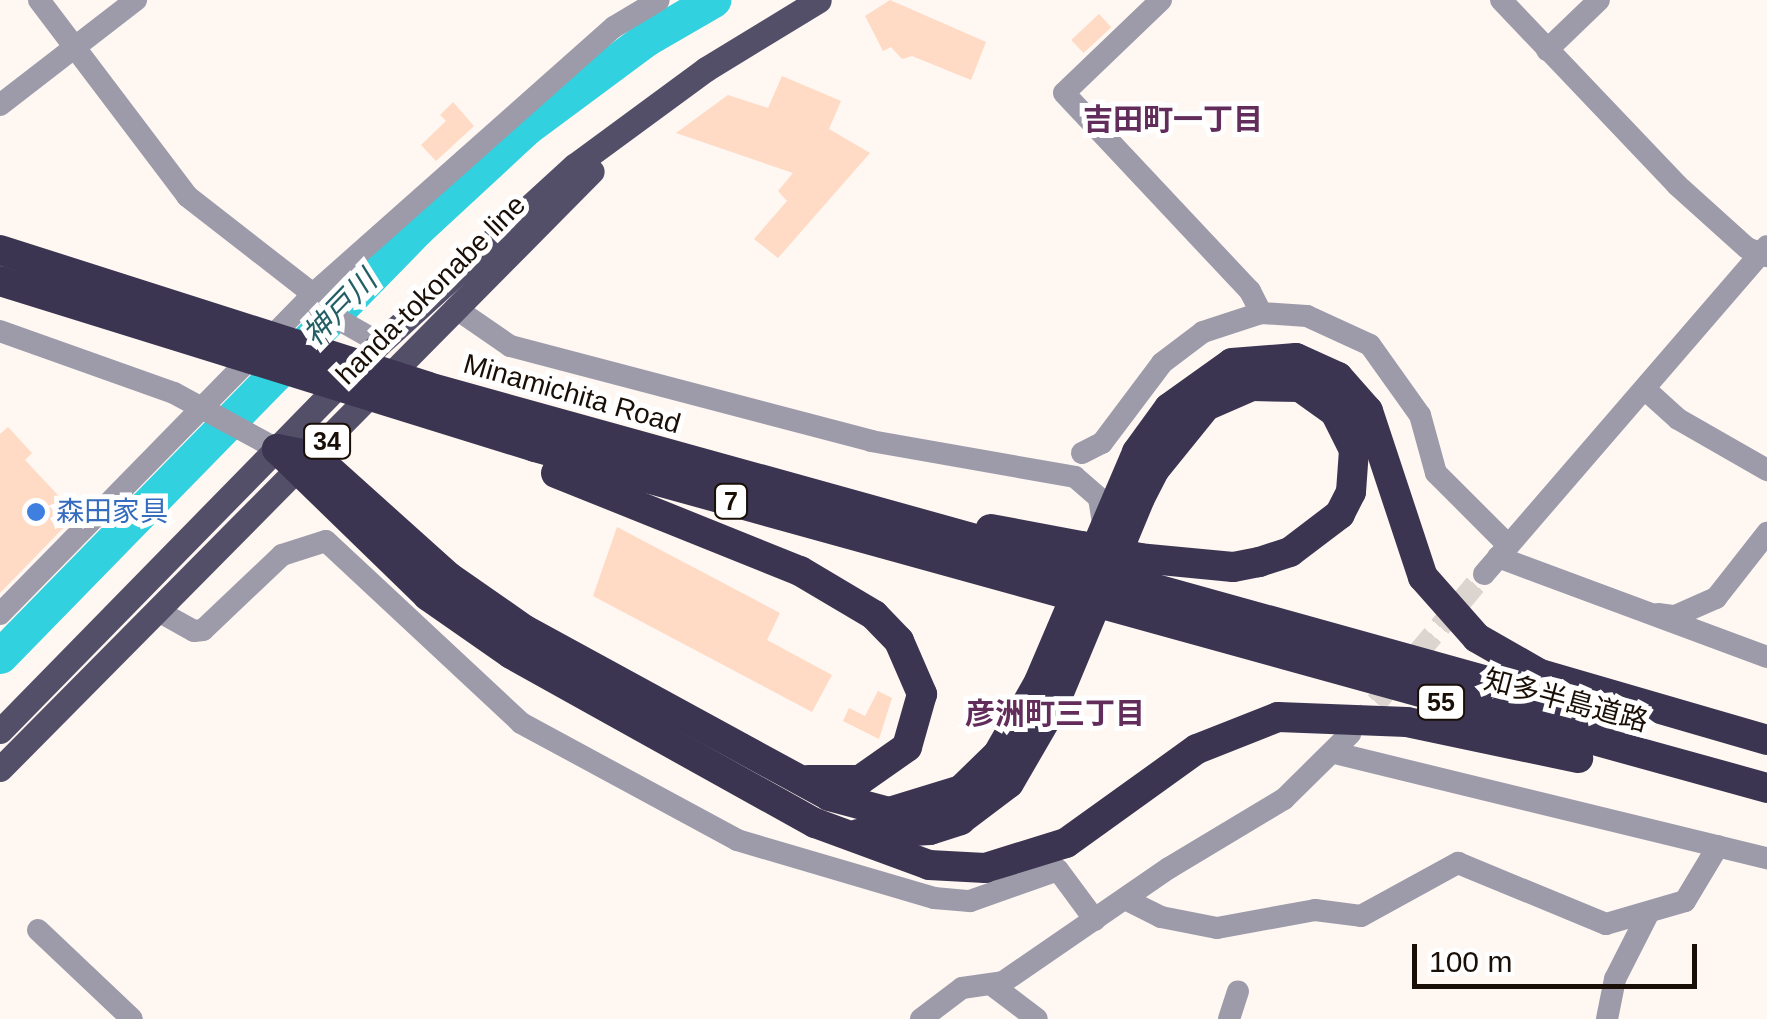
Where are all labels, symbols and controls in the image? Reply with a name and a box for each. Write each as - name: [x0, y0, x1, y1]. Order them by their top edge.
- district label: 吉田町一丁目: [1083, 102, 1263, 138]
- street label: handa-tokonabe line: [329, 188, 533, 392]
- water label: 神戸川: [296, 263, 384, 353]
- street label: Minamichita Road: [460, 347, 684, 441]
- road number: 34: [302, 421, 352, 461]
- road number: 7: [714, 481, 748, 521]
- place label: 森田家具: [56, 495, 168, 529]
- marker: 森田家具: [25, 501, 47, 523]
- street label: 知多半島道路: [1481, 663, 1651, 739]
- road number: 55: [1416, 682, 1466, 722]
- district label: 彦洲町三丁目: [965, 696, 1145, 732]
- scale bar: [1417, 924, 1702, 986]
- text: 100 m: [1429, 945, 1512, 978]

